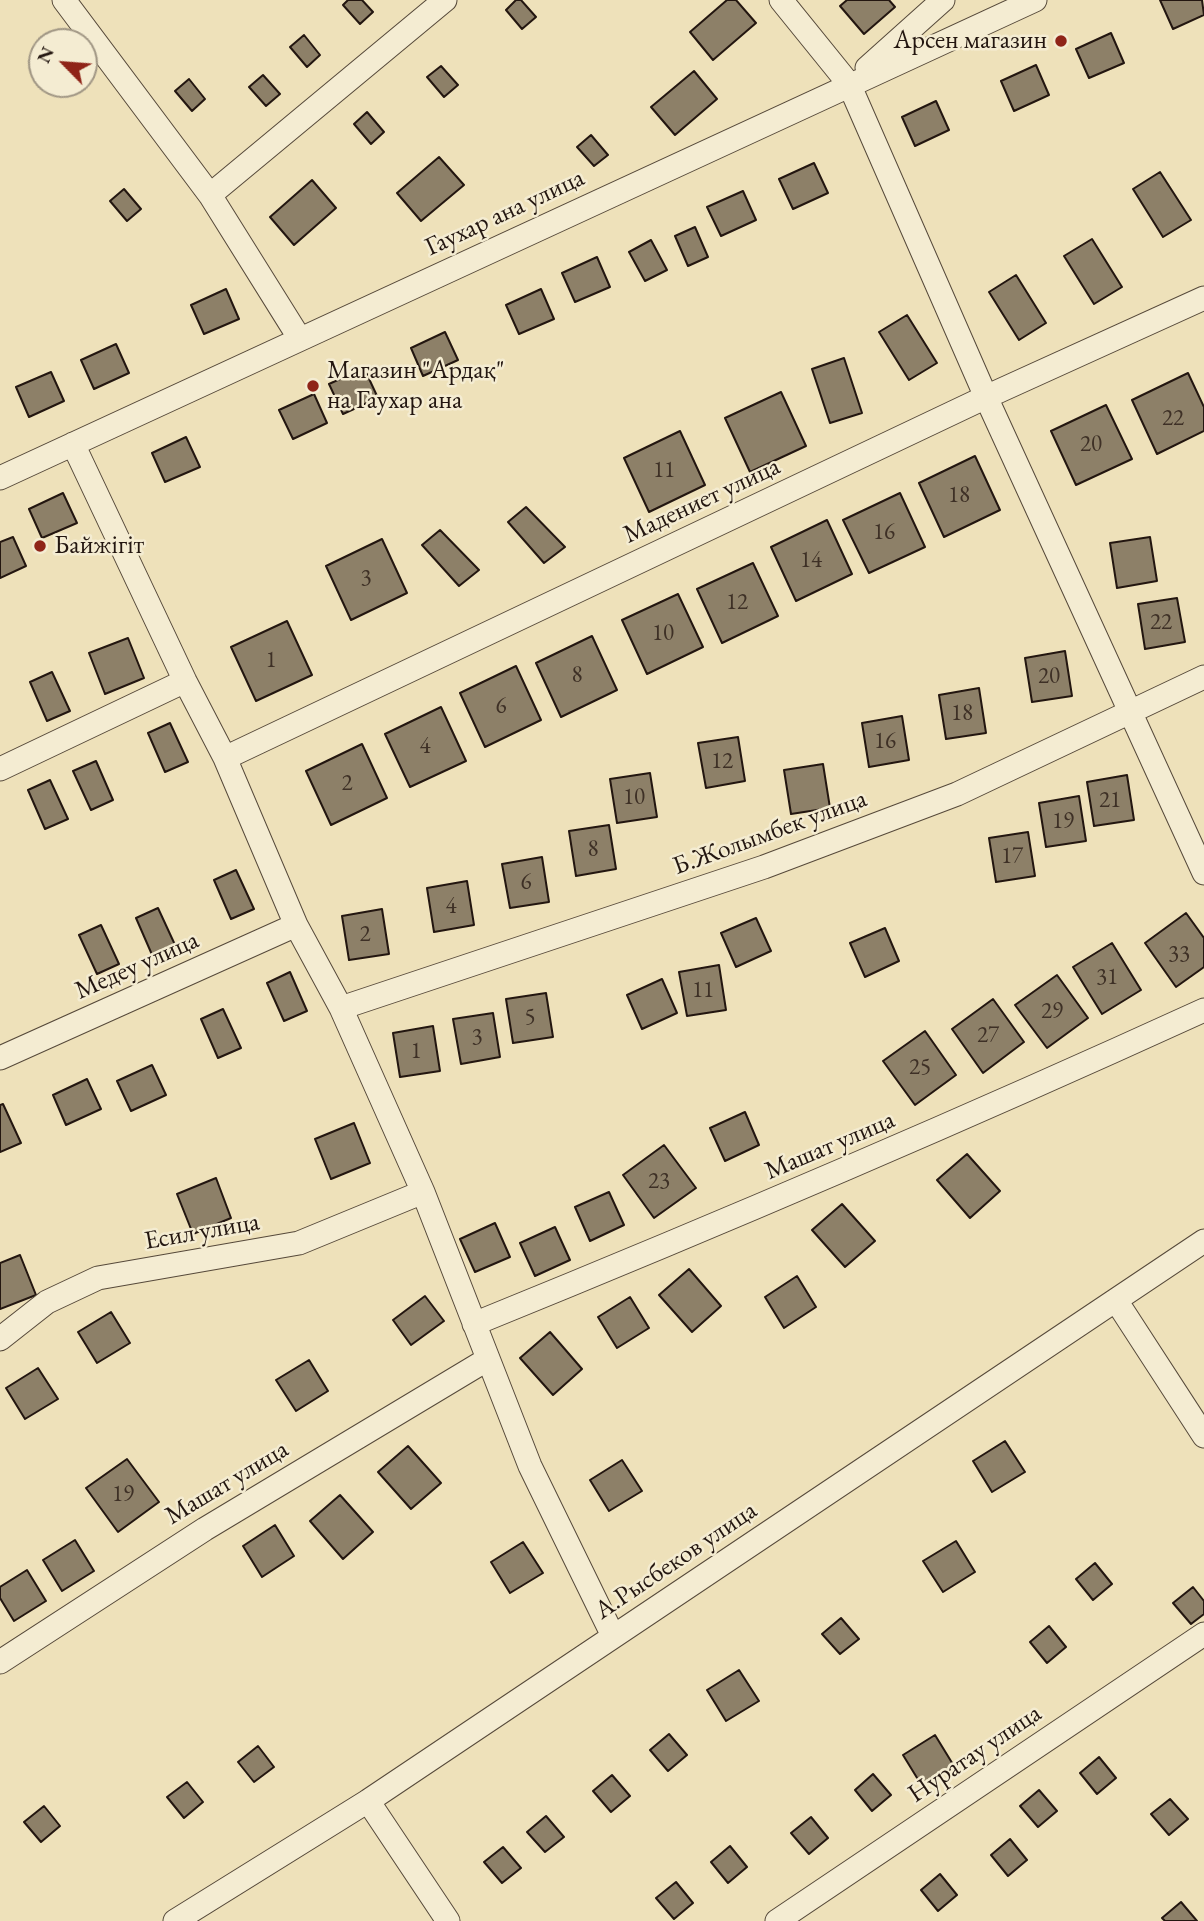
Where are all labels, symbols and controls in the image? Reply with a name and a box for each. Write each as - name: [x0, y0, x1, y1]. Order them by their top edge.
- place label: Арсен магазин: [893, 25, 1047, 57]
- north arrow: [28, 28, 98, 98]
- marker: Арсен магазин: [1053, 33, 1069, 49]
- text: N: [31, 43, 60, 67]
- street label: Гаухар ана улица: [420, 162, 590, 264]
- place label: Магазин "Ардақ" на Гаухар ана: [327, 355, 505, 416]
- marker: Магазин "Ардақ" на Гаухар ана: [305, 378, 321, 394]
- house number: 22: [1162, 405, 1184, 433]
- house number: 20: [1080, 431, 1102, 459]
- street label: Мадениет улица: [619, 451, 785, 551]
- house number: 11: [653, 457, 675, 485]
- house number: 18: [948, 482, 970, 510]
- house number: 16: [873, 519, 895, 547]
- place label: Байжігіт: [54, 530, 144, 562]
- marker: Байжігіт: [32, 538, 48, 554]
- house number: 14: [800, 547, 822, 575]
- house number: 3: [360, 565, 372, 593]
- house number: 12: [726, 589, 748, 617]
- house number: 22: [1150, 609, 1172, 637]
- house number: 10: [652, 620, 674, 648]
- house number: 1: [265, 647, 277, 675]
- house number: 8: [571, 662, 583, 690]
- house number: 20: [1038, 663, 1060, 691]
- house number: 6: [495, 693, 507, 721]
- house number: 18: [951, 700, 973, 728]
- house number: 16: [874, 728, 896, 756]
- house number: 4: [419, 733, 431, 761]
- house number: 12: [711, 748, 733, 776]
- house number: 2: [341, 770, 353, 798]
- street label: Б.Жолымбек улица: [669, 783, 871, 883]
- house number: 10: [623, 784, 645, 812]
- house number: 21: [1099, 787, 1121, 815]
- house number: 19: [1052, 808, 1074, 836]
- house number: 8: [587, 836, 599, 864]
- house number: 17: [1001, 843, 1023, 871]
- house number: 6: [520, 869, 532, 897]
- house number: 4: [445, 893, 457, 921]
- house number: 2: [359, 921, 371, 949]
- street label: Медеу улица: [70, 925, 204, 1007]
- house number: 33: [1168, 941, 1190, 969]
- house number: 31: [1096, 964, 1118, 992]
- house number: 11: [692, 977, 714, 1005]
- house number: 29: [1041, 998, 1063, 1026]
- house number: 5: [524, 1004, 536, 1032]
- house number: 27: [977, 1022, 999, 1050]
- house number: 3: [471, 1024, 483, 1052]
- house number: 1: [410, 1038, 422, 1066]
- house number: 25: [909, 1054, 931, 1082]
- street label: Машат улица: [760, 1105, 900, 1187]
- house number: 23: [648, 1168, 670, 1196]
- street label: Есил улица: [142, 1207, 262, 1257]
- street label: Машат улица: [160, 1434, 294, 1532]
- house number: 19: [112, 1481, 134, 1509]
- street label: А.Рысбеков улица: [589, 1495, 763, 1627]
- street label: Нуратау улица: [902, 1698, 1048, 1810]

